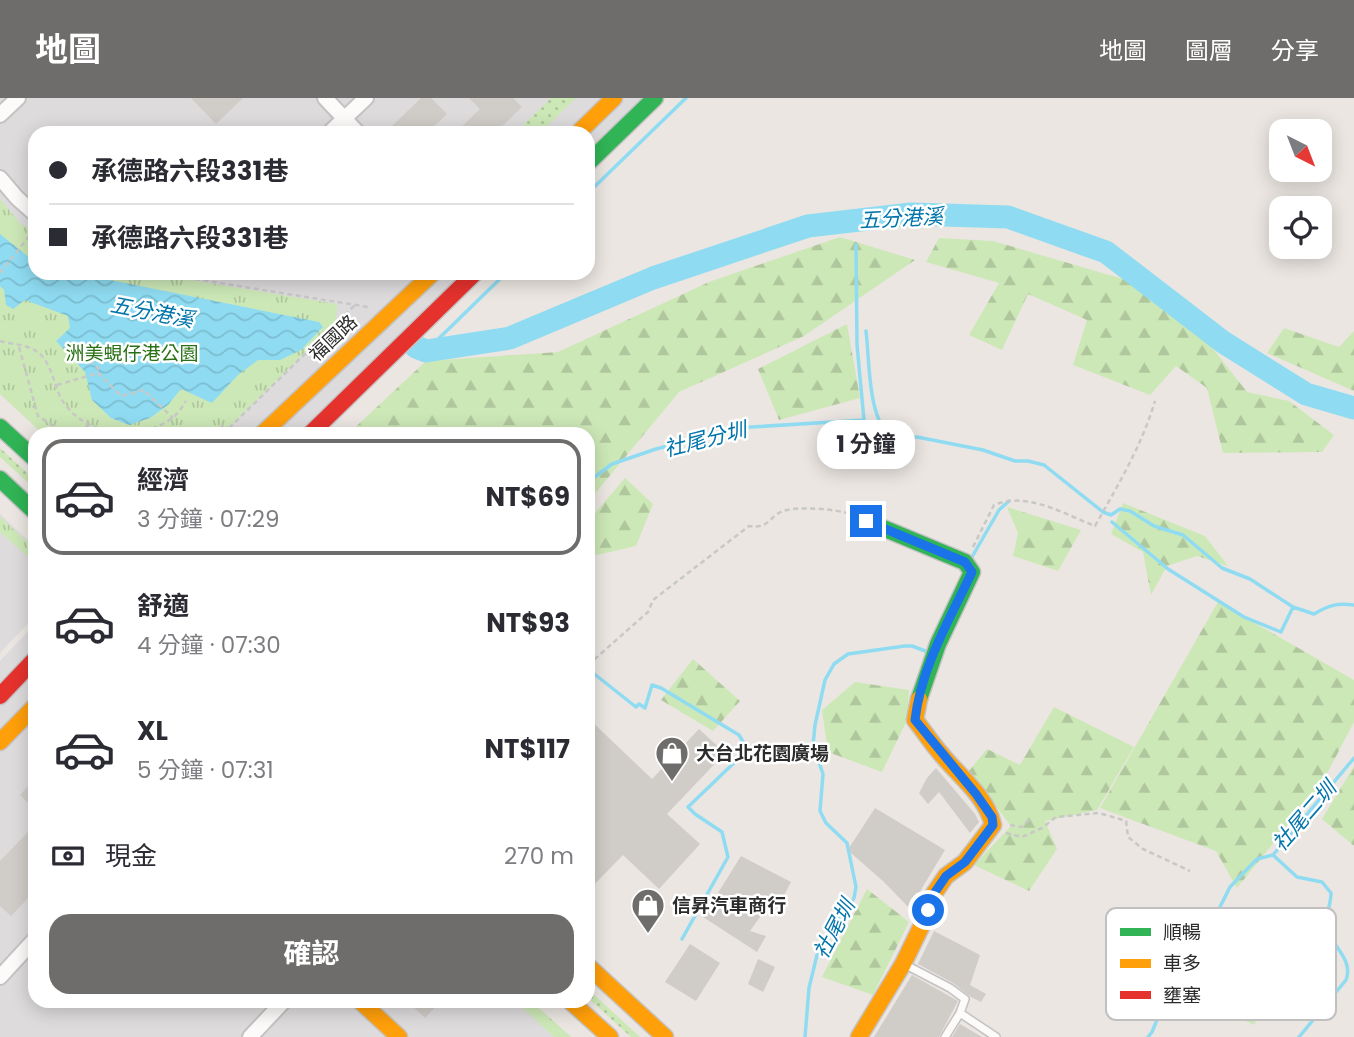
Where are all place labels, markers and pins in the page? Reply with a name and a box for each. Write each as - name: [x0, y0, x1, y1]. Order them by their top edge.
- shop icon: 大台北花園廣場: [653, 734, 691, 783]
- place label: 大台北花園廣場: [696, 740, 829, 767]
- shop icon: 信昇汽車商行: [629, 886, 667, 935]
- place label: 信昇汽車商行: [672, 892, 786, 919]

